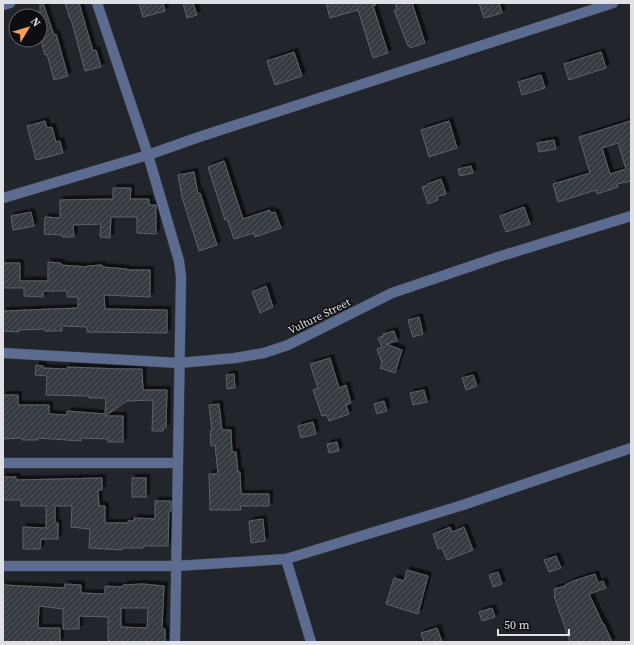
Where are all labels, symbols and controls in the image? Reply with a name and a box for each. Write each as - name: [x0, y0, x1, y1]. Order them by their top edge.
- north arrow: [8, 8, 48, 48]
- text: N: [27, 14, 44, 30]
- street label: Vulture Street: [286, 295, 353, 338]
- scale bar: [498, 611, 569, 637]
- text: 50 m: [504, 617, 530, 633]

